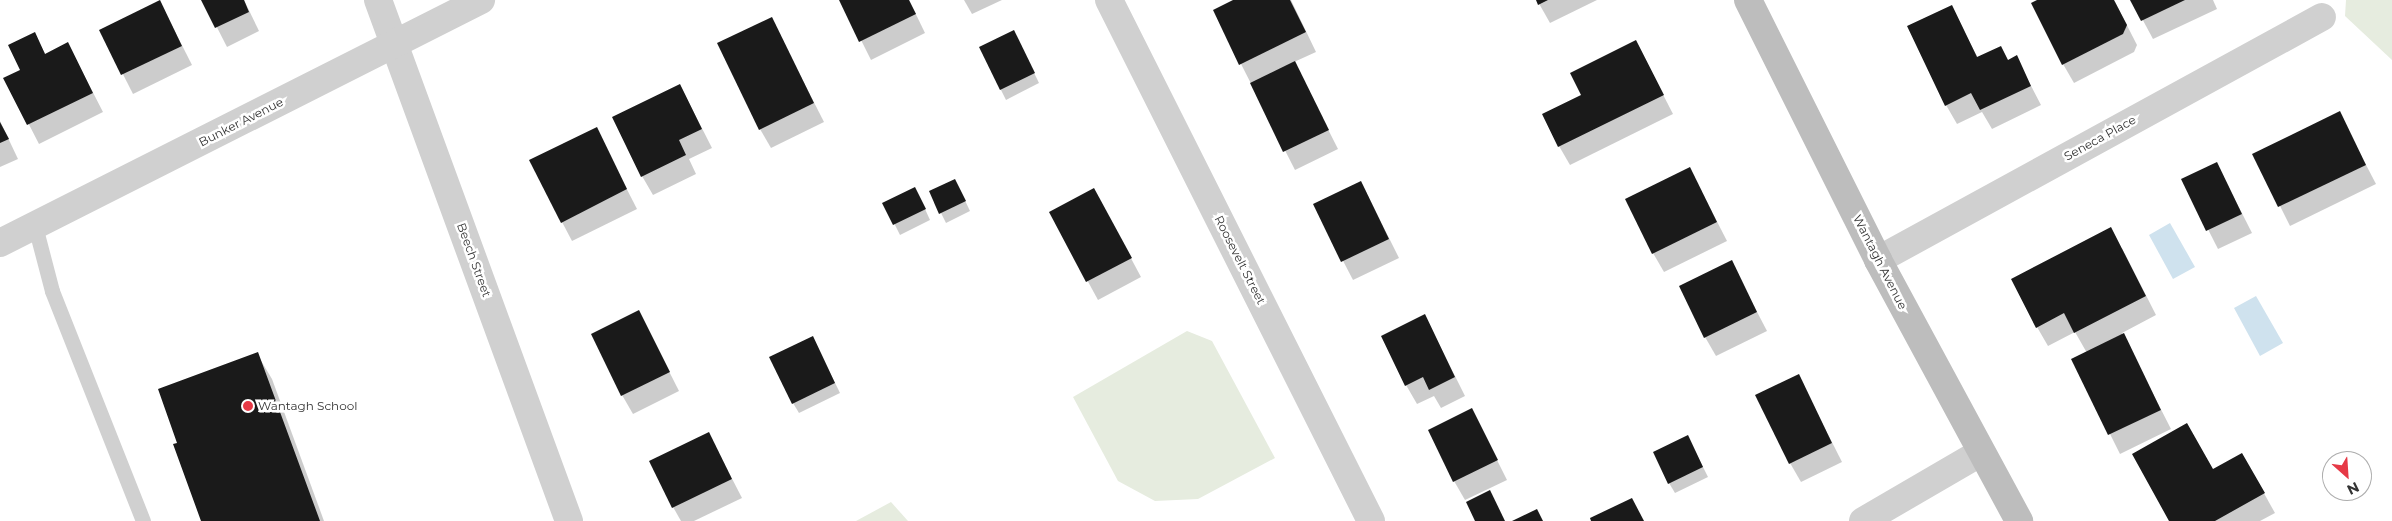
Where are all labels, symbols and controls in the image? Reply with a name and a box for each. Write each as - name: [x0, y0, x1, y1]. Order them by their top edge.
- street label: Bunker Avenue: [196, 95, 286, 149]
- street label: Seneca Place: [2062, 112, 2138, 164]
- street label: Wantagh Avenue: [1850, 212, 1910, 312]
- street label: Roosevelt Street: [1211, 213, 1269, 307]
- street label: Beech Street: [454, 221, 494, 299]
- place label: Wantagh School: [258, 399, 357, 413]
- marker: Wantagh School: [242, 400, 254, 412]
- north arrow: [2322, 451, 2372, 501]
- text: N: [2344, 478, 2362, 499]

